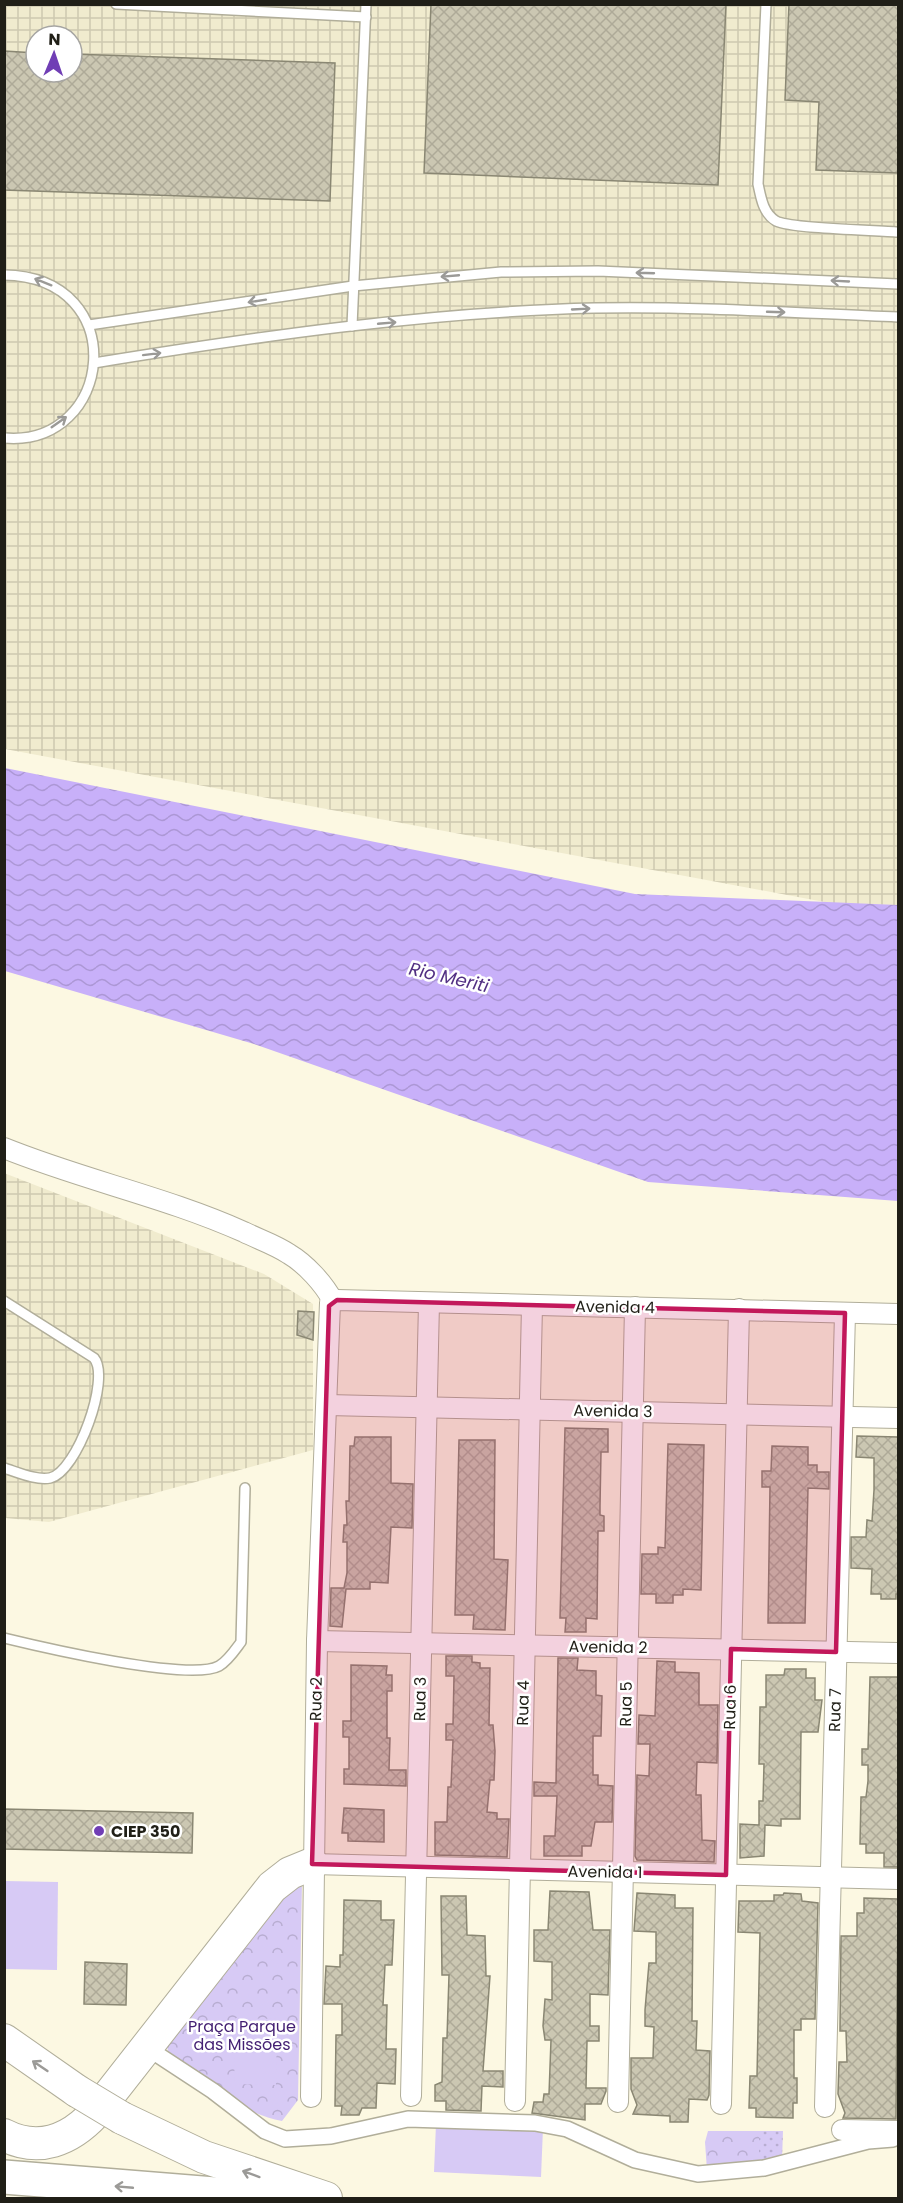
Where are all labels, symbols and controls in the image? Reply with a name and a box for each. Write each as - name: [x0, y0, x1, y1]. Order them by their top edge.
- north arrow: [24, 24, 84, 84]
- text: N: [48, 28, 61, 51]
- one-way arrow: [636, 267, 656, 278]
- one-way arrow: [441, 271, 461, 282]
- one-way arrow: [34, 276, 53, 287]
- one-way arrow: [831, 276, 851, 287]
- one-way arrow: [248, 296, 267, 307]
- one-way arrow: [571, 303, 591, 314]
- one-way arrow: [766, 306, 786, 317]
- one-way arrow: [376, 317, 396, 328]
- one-way arrow: [142, 349, 161, 360]
- one-way arrow: [51, 416, 67, 428]
- water label: Rio Meriti: [407, 956, 492, 998]
- street label: Avenida 4: [575, 1295, 655, 1319]
- street label: Avenida 3: [573, 1399, 653, 1423]
- street label: Avenida 2: [568, 1635, 648, 1659]
- street label: Rua 2: [304, 1677, 328, 1721]
- street label: Rua 3: [408, 1677, 432, 1721]
- street label: Rua 4: [511, 1680, 535, 1726]
- street label: Rua 5: [614, 1681, 638, 1727]
- street label: Rua 6: [718, 1684, 742, 1730]
- street label: Rua 7: [823, 1688, 847, 1732]
- place label: CIEP 350: [111, 1820, 180, 1843]
- marker: CIEP 350: [92, 1824, 106, 1838]
- street label: Avenida 1: [567, 1860, 643, 1884]
- park label: Praça Parque das Missões: [188, 2015, 296, 2056]
- one-way arrow: [33, 2060, 49, 2072]
- one-way arrow: [242, 2168, 261, 2179]
- one-way arrow: [114, 2181, 134, 2192]

